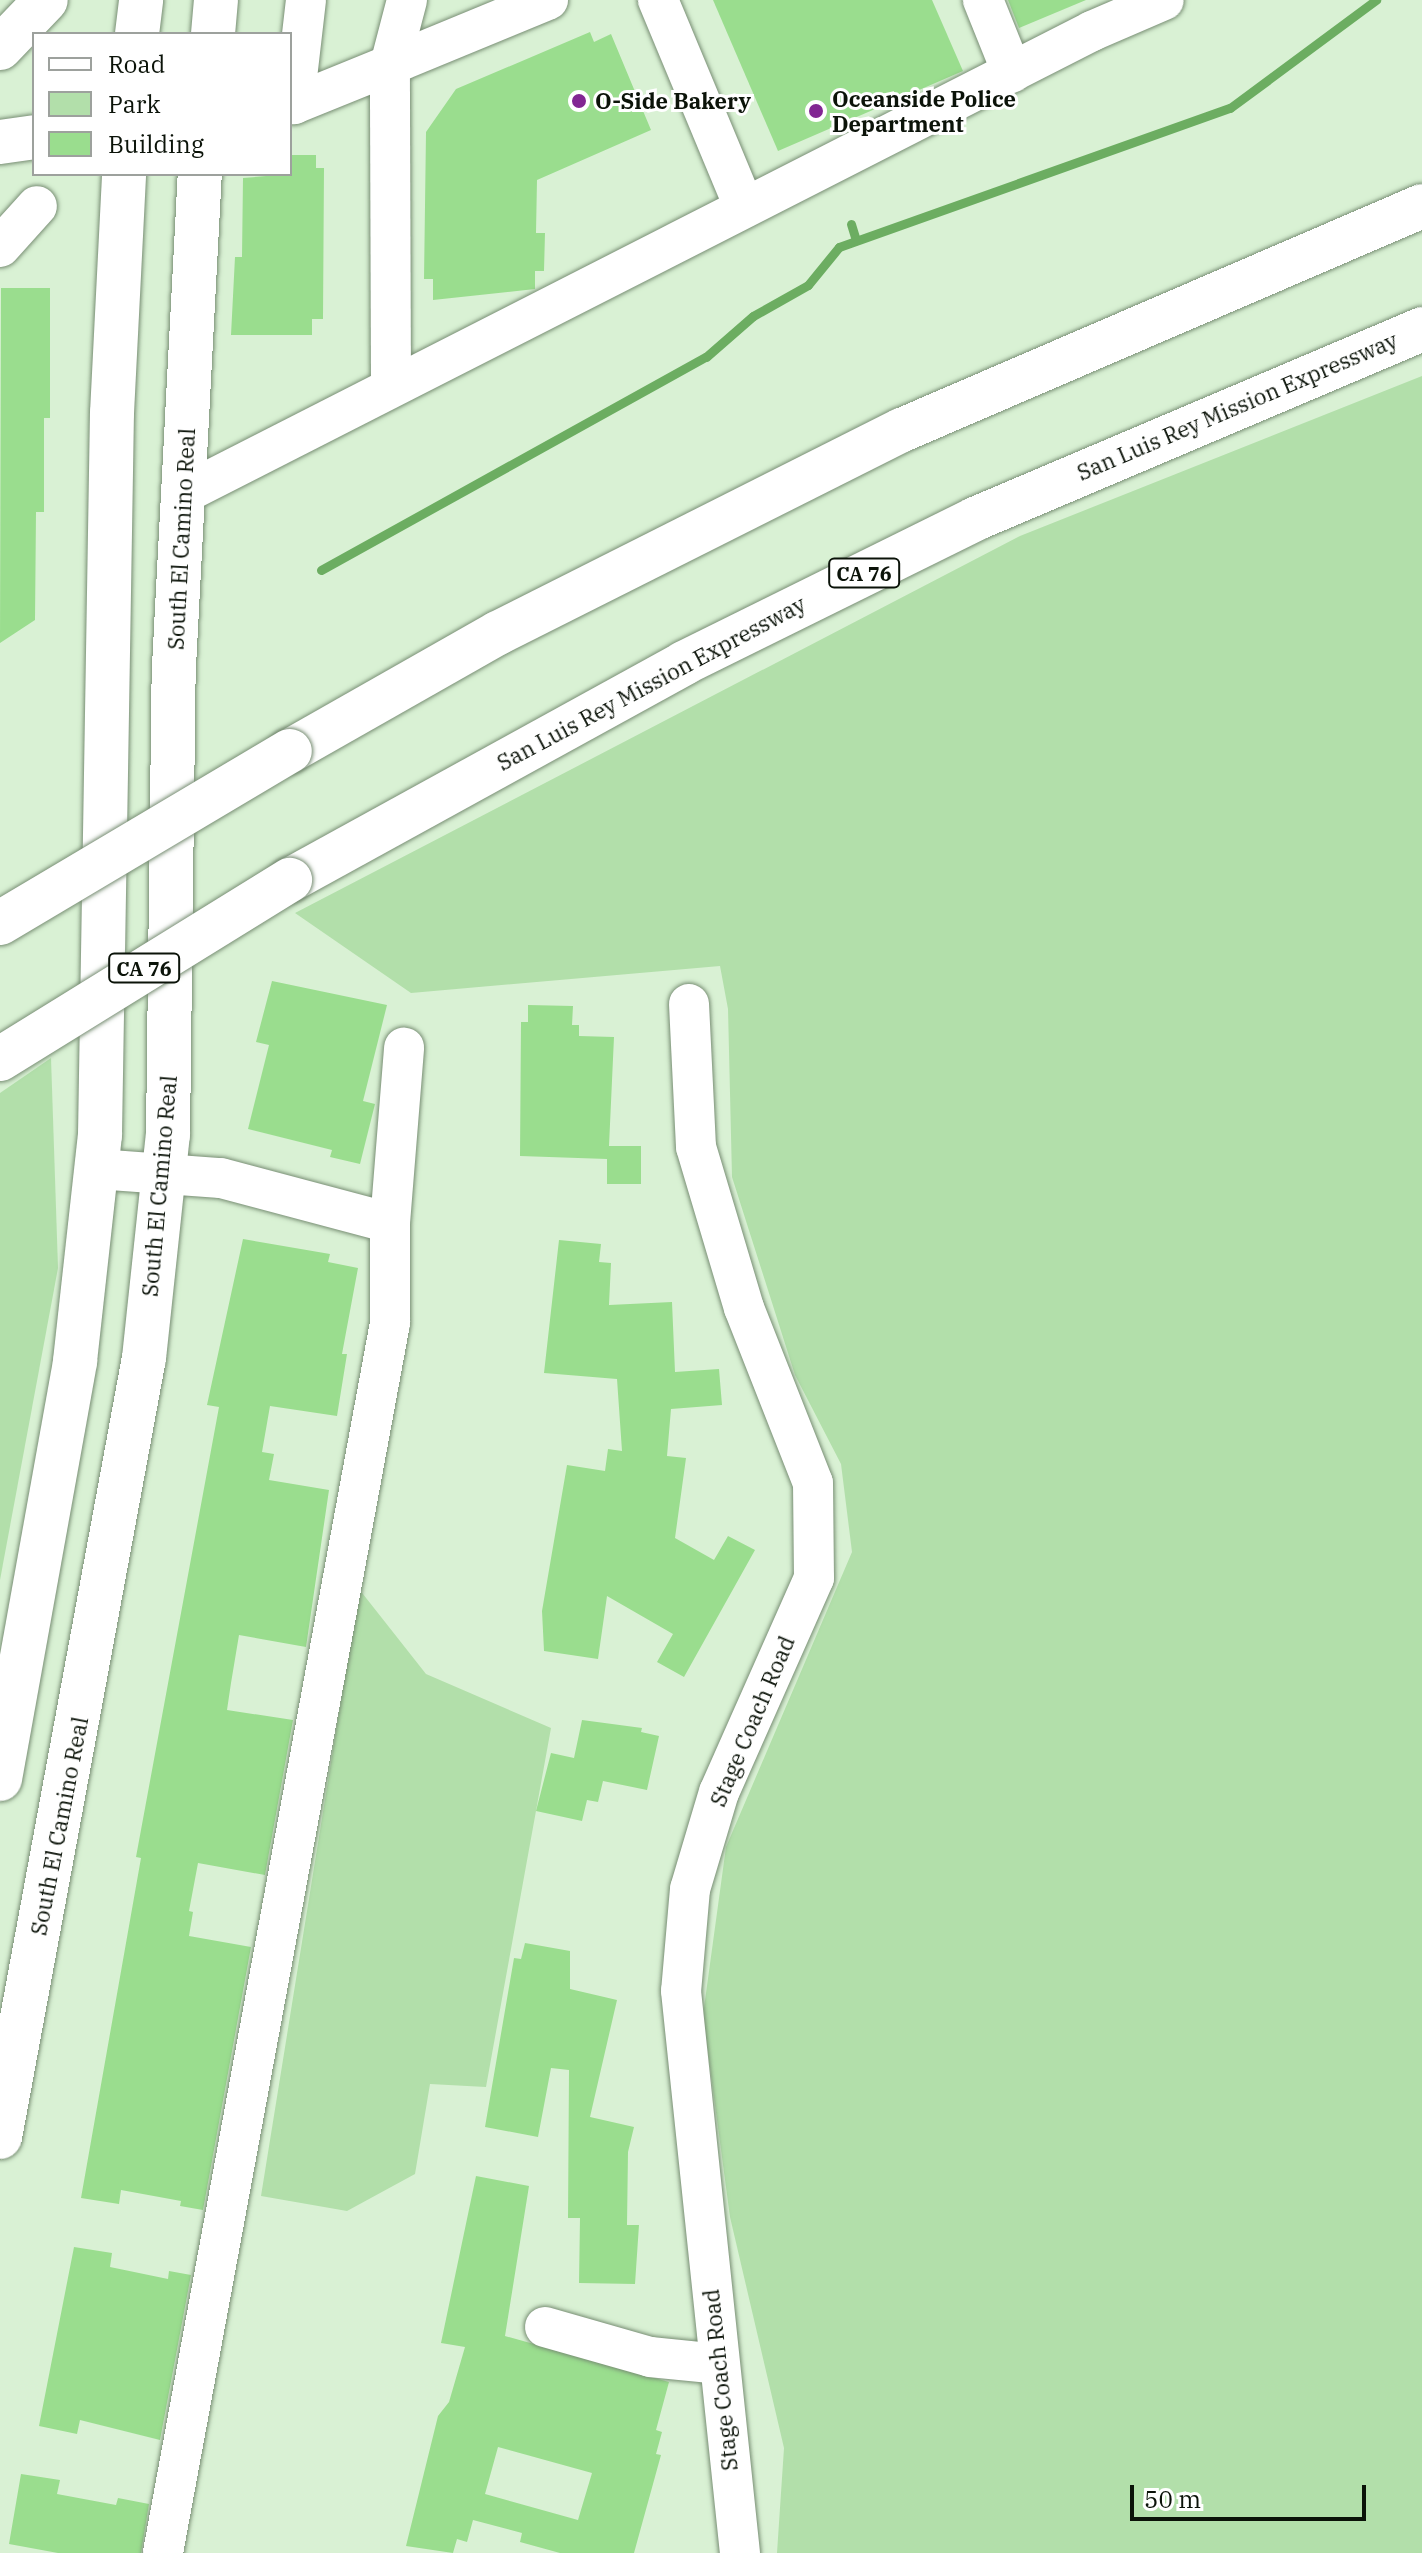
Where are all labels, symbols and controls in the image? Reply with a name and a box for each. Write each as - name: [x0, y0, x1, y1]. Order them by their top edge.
- legend: [32, 32, 292, 176]
- text: Road: [108, 48, 165, 80]
- place label: Oceanside Police Department: [832, 85, 1016, 136]
- text: Park: [108, 88, 160, 120]
- place label: O-Side Bakery: [595, 88, 751, 114]
- marker: O-Side Bakery: [570, 92, 588, 110]
- marker: Oceanside Police Department: [807, 102, 825, 120]
- text: Building: [108, 128, 204, 160]
- street label: San Luis Rey Mission Expressway: [1073, 326, 1401, 486]
- street label: South El Camino Real: [162, 427, 200, 651]
- road number: CA 76: [828, 557, 900, 589]
- street label: San Luis Rey Mission Expressway: [492, 590, 810, 776]
- road number: CA 76: [108, 952, 180, 984]
- street label: South El Camino Real: [136, 1074, 182, 1298]
- street label: Stage Coach Road: [704, 1632, 800, 1810]
- street label: South El Camino Real: [25, 1715, 93, 1937]
- street label: Stage Coach Road: [697, 2288, 743, 2472]
- scale bar: [1134, 2469, 1370, 2519]
- text: 50 m: [1144, 2483, 1201, 2515]

